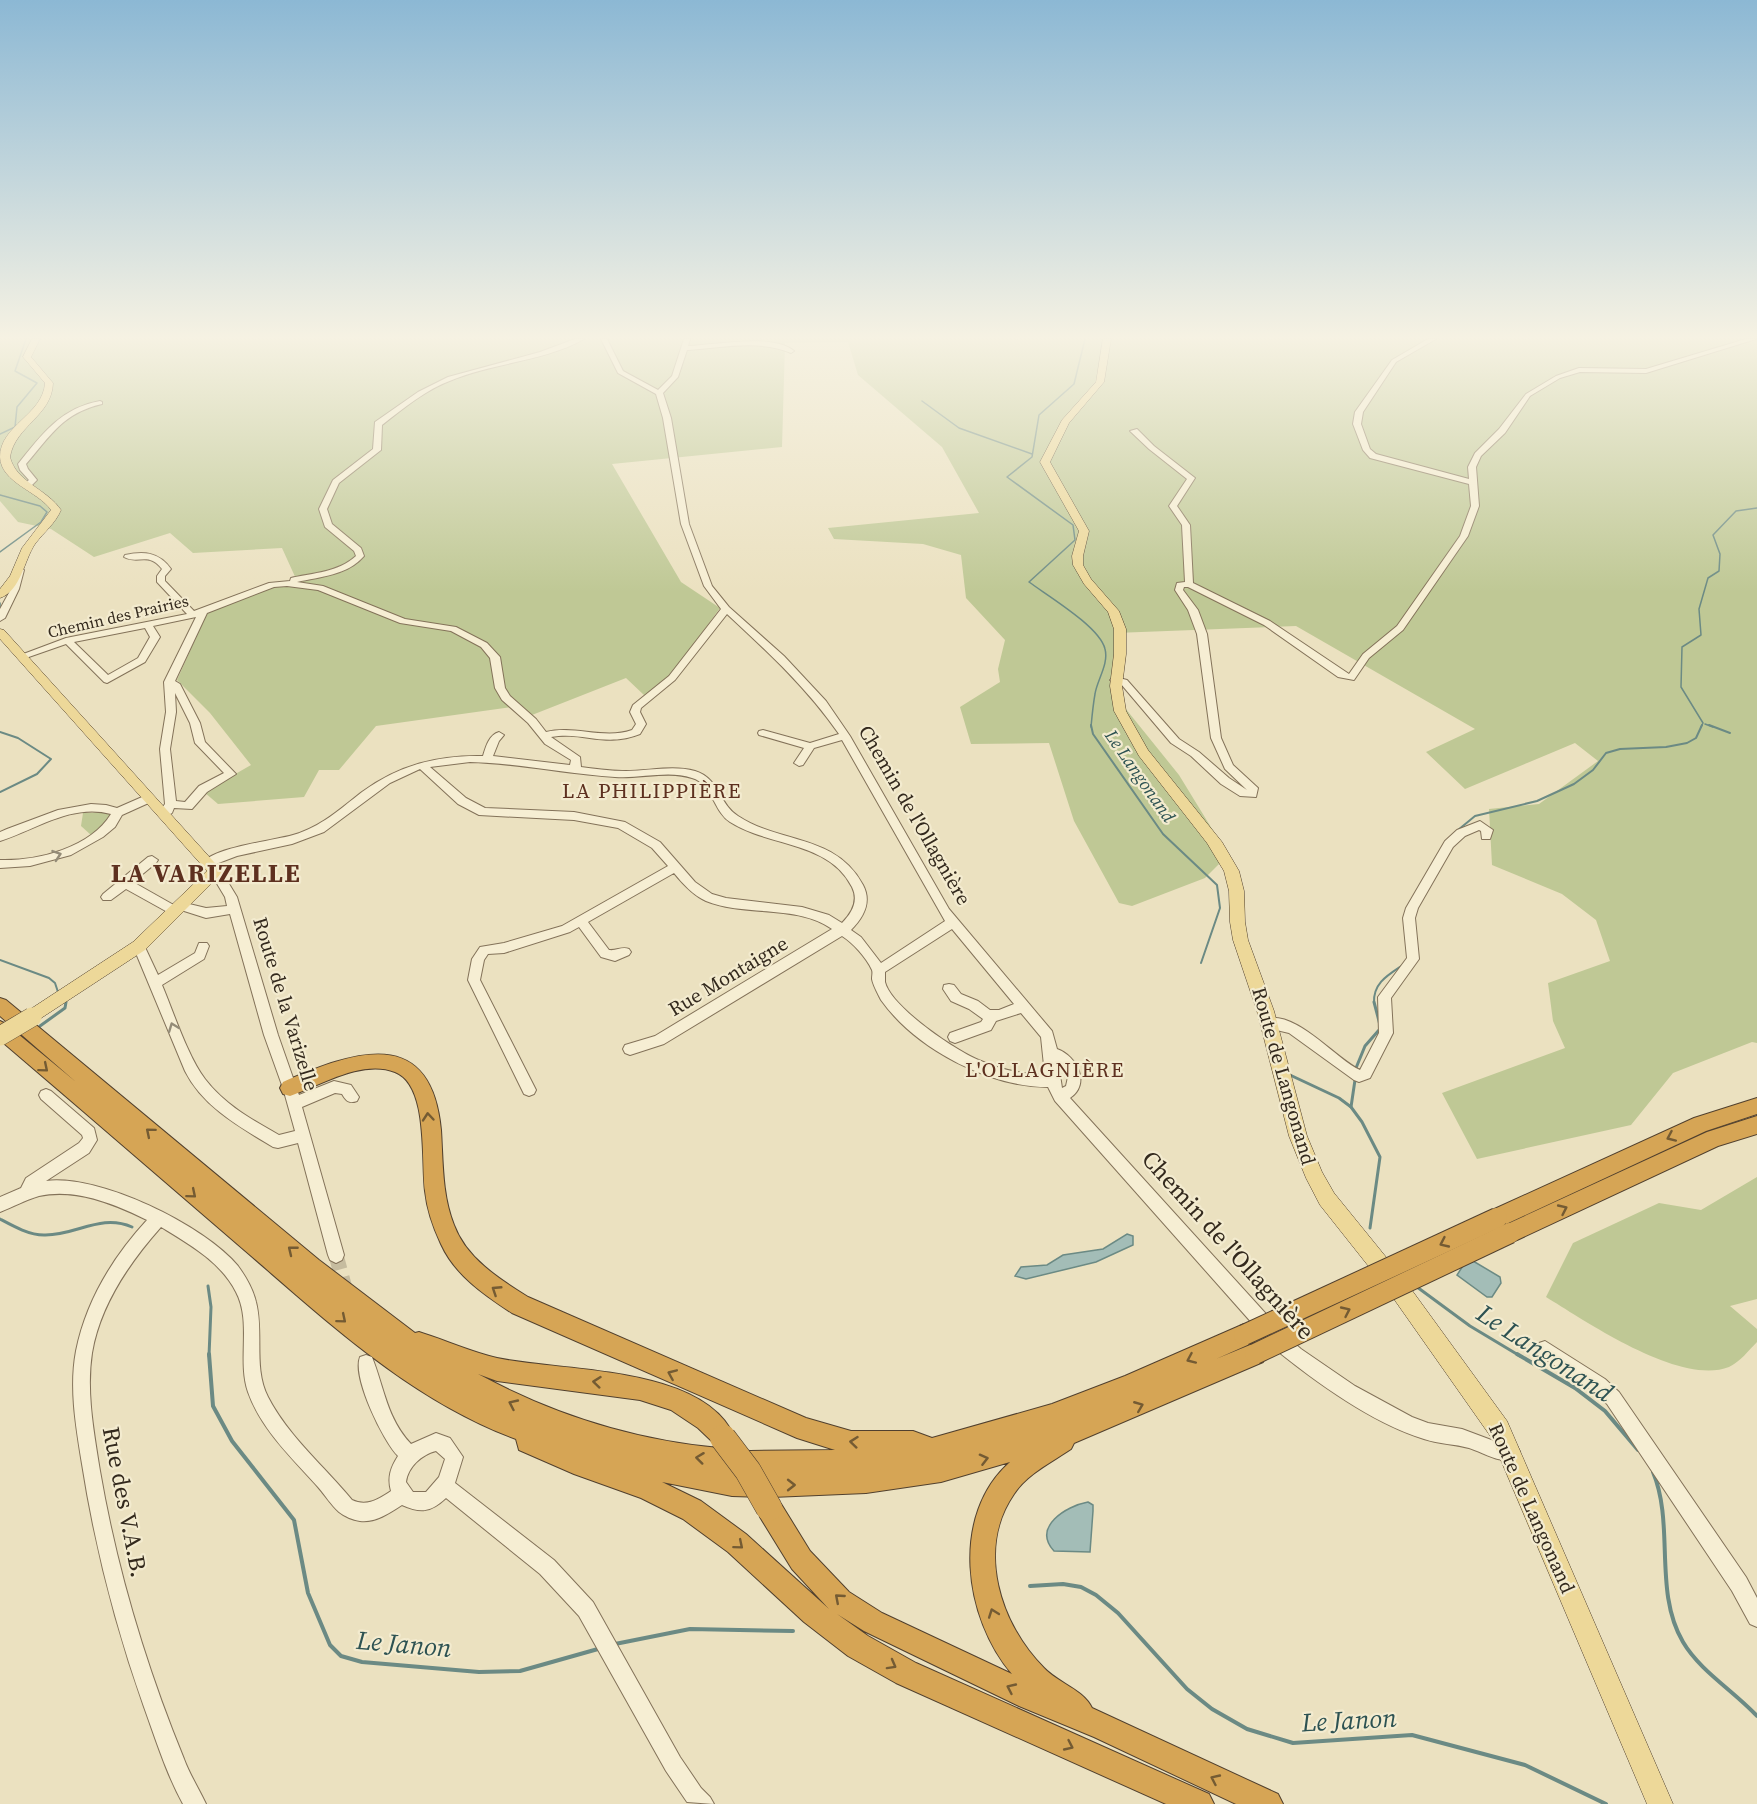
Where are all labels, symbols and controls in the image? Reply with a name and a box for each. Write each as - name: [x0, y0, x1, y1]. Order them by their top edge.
- street label: Chemin des Prairies: [45, 589, 191, 643]
- street label: Chemin de l'Ollagnière: [852, 720, 978, 910]
- water label: Le Langonand: [1099, 724, 1182, 828]
- district label: LA PHILIPPIÈRE: [562, 776, 742, 805]
- one-way arrow: [51, 850, 62, 863]
- district label: LA VARIZELLE: [111, 855, 301, 891]
- street label: Route de la Varizelle: [246, 914, 326, 1094]
- street label: Rue Montaigne: [663, 929, 793, 1023]
- street label: Route de Langonand: [1245, 984, 1323, 1169]
- one-way arrow: [168, 1022, 180, 1033]
- district label: L'OLLAGNIÈRE: [965, 1055, 1125, 1084]
- one-way arrow: [37, 1061, 48, 1072]
- one-way arrow: [422, 1112, 435, 1122]
- one-way arrow: [146, 1128, 157, 1139]
- one-way arrow: [1666, 1130, 1677, 1142]
- street label: Chemin de l'Ollagnière: [1134, 1143, 1322, 1346]
- one-way arrow: [185, 1187, 196, 1198]
- one-way arrow: [1557, 1204, 1568, 1216]
- one-way arrow: [1439, 1235, 1450, 1247]
- one-way arrow: [288, 1246, 299, 1257]
- one-way arrow: [492, 1286, 503, 1297]
- water label: Le Langonand: [1469, 1295, 1620, 1411]
- one-way arrow: [1339, 1306, 1350, 1318]
- one-way arrow: [335, 1312, 346, 1323]
- one-way arrow: [1186, 1352, 1197, 1364]
- one-way arrow: [667, 1369, 678, 1381]
- one-way arrow: [592, 1376, 602, 1389]
- one-way arrow: [509, 1400, 520, 1412]
- one-way arrow: [1133, 1401, 1144, 1413]
- street label: Route de Langonand: [1482, 1418, 1582, 1598]
- street label: Rue des V.A.B.: [95, 1424, 156, 1580]
- one-way arrow: [849, 1436, 858, 1449]
- one-way arrow: [695, 1452, 705, 1465]
- one-way arrow: [978, 1453, 988, 1466]
- one-way arrow: [786, 1479, 795, 1491]
- one-way arrow: [732, 1538, 743, 1549]
- one-way arrow: [835, 1594, 846, 1605]
- one-way arrow: [988, 1608, 1000, 1619]
- water label: Le Janon: [354, 1622, 453, 1666]
- one-way arrow: [885, 1658, 896, 1669]
- one-way arrow: [1007, 1684, 1018, 1696]
- water label: Le Janon: [1299, 1700, 1398, 1741]
- one-way arrow: [1062, 1739, 1073, 1751]
- one-way arrow: [1210, 1775, 1221, 1787]

